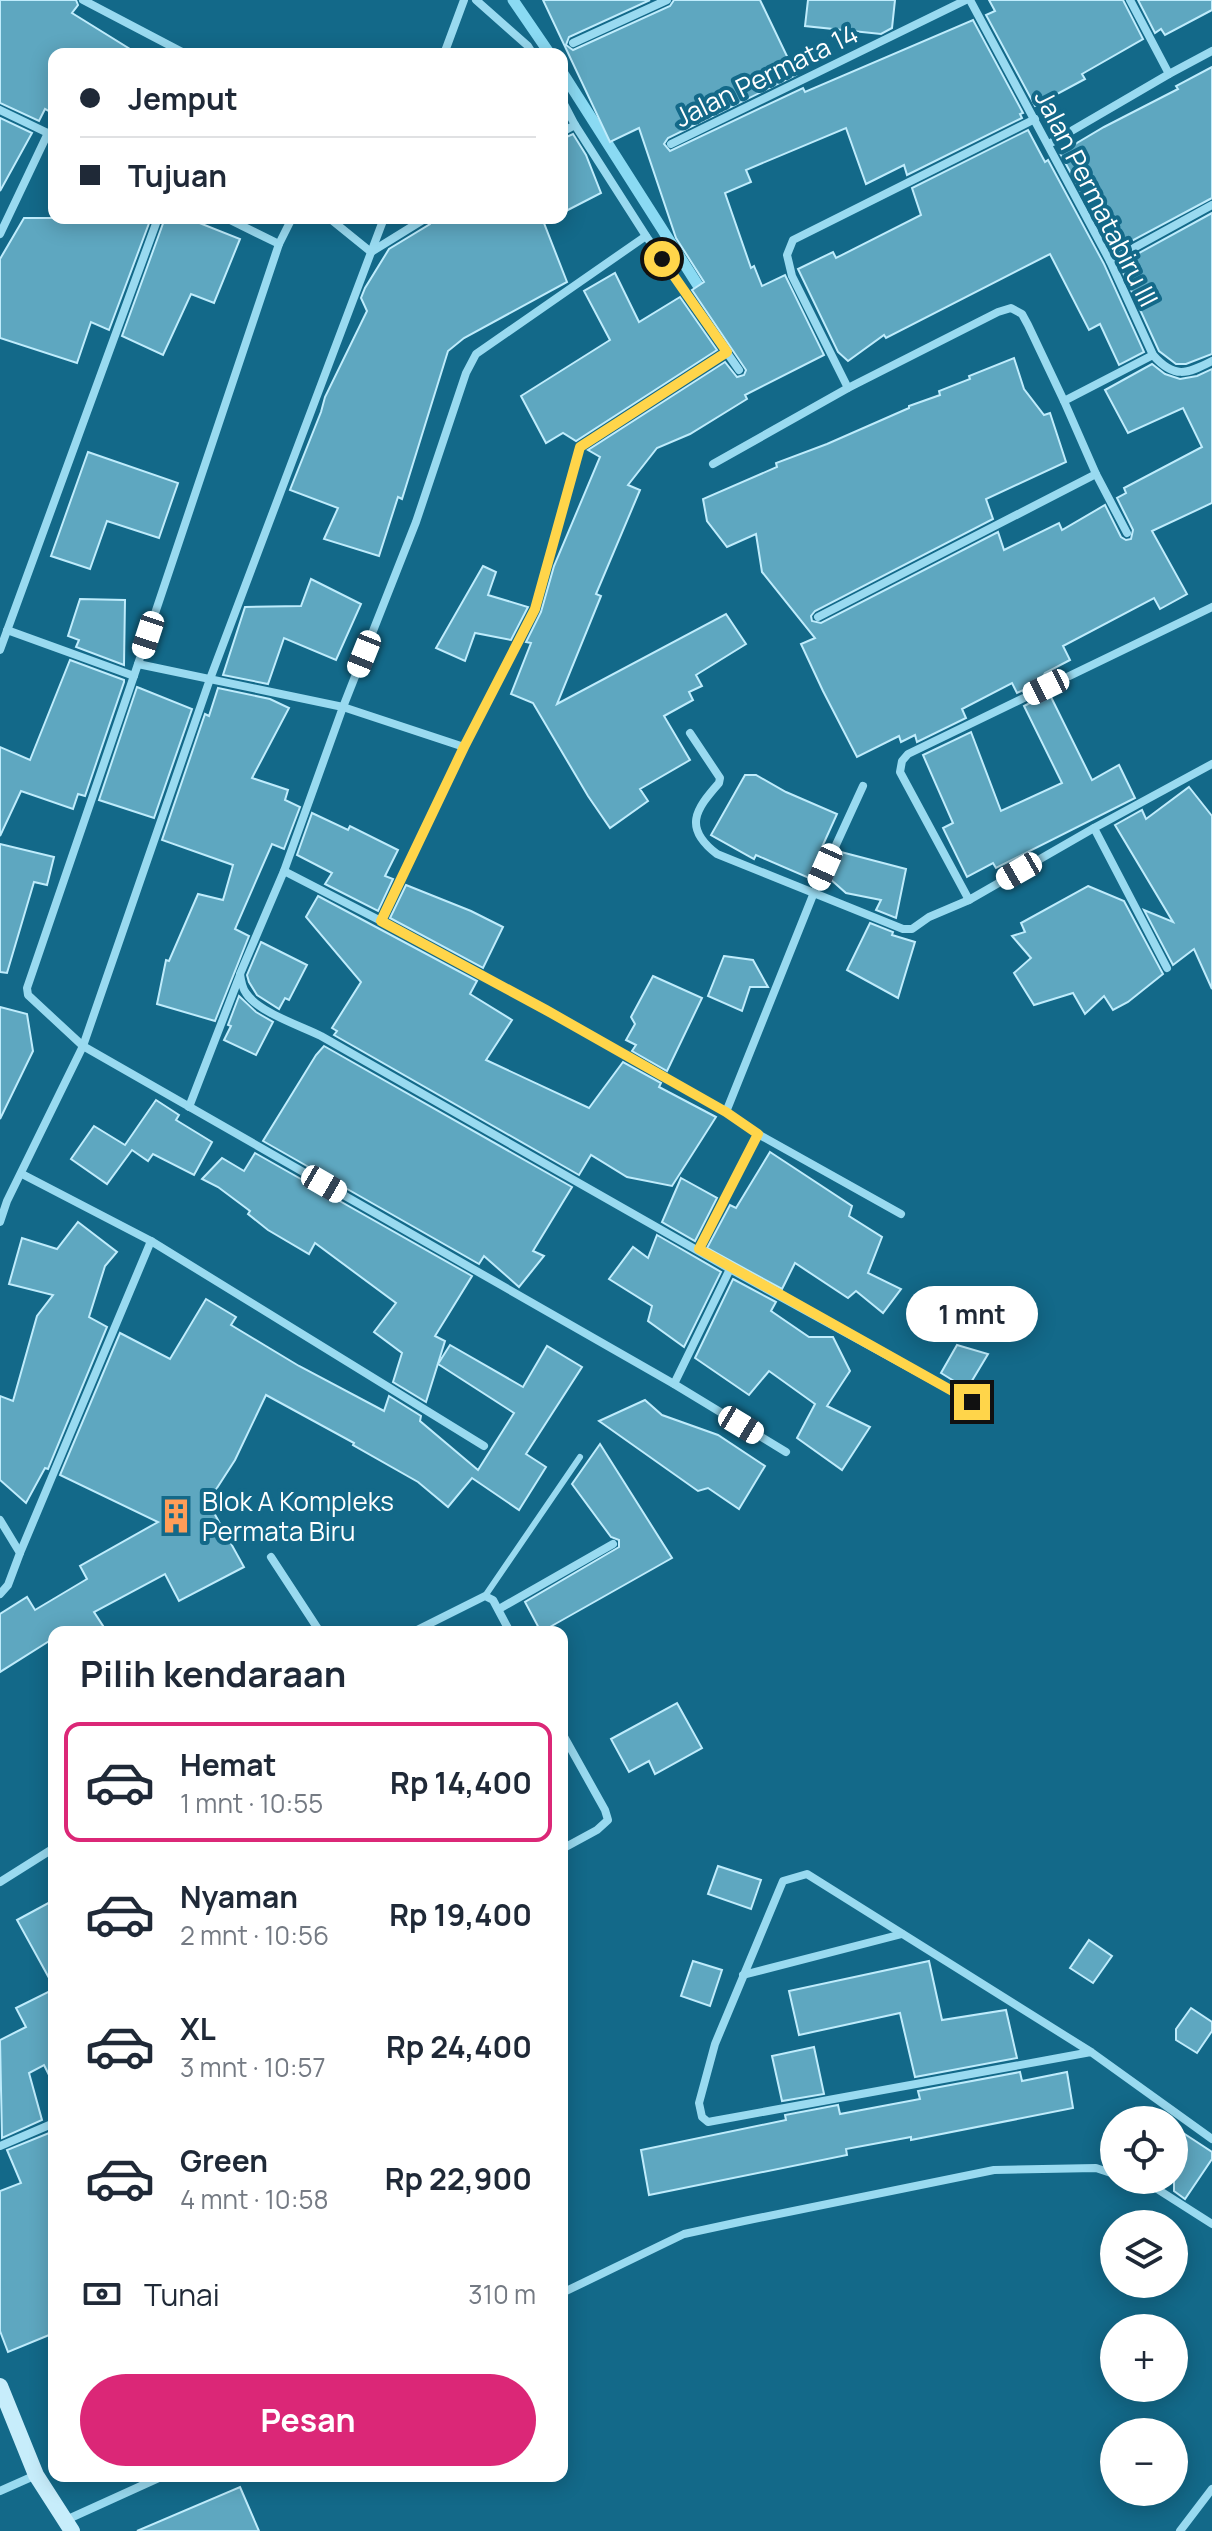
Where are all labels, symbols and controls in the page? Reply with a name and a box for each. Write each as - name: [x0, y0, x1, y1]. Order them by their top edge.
- street label: Jalan Permata 14: [668, 15, 864, 135]
- text: Jemput: [128, 78, 238, 119]
- street label: Jalan Permatabiru III: [1027, 83, 1167, 313]
- text: Tujuan: [128, 155, 227, 196]
- route start: [644, 241, 680, 277]
- car: [129, 608, 167, 662]
- car: [344, 627, 384, 681]
- car: [1019, 666, 1073, 708]
- car: [804, 840, 846, 894]
- car: [992, 849, 1046, 893]
- car: [297, 1162, 351, 1206]
- callout: 1 mnt: [906, 1286, 1038, 1342]
- text: 1 mnt: [938, 1296, 1006, 1332]
- route end: [954, 1384, 990, 1420]
- car: [714, 1402, 768, 1448]
- place label: Blok A Kompleks Permata Biru: [202, 1483, 394, 1549]
- building icon: Blok A Kompleks Permata Biru: [157, 1497, 195, 1535]
- text: Pilih kendaraan: [80, 1649, 346, 1698]
- text: Hemat: [180, 1744, 277, 1785]
- icon: car: [84, 1746, 156, 1818]
- text: Rp 14,400: [390, 1762, 532, 1803]
- text: 1 mnt · 10:55: [180, 1785, 323, 1821]
- text: Nyaman: [180, 1876, 298, 1917]
- icon: car: [84, 1878, 156, 1950]
- text: Rp 19,400: [389, 1894, 532, 1935]
- text: 2 mnt · 10:56: [180, 1917, 329, 1953]
- text: XL: [180, 2008, 216, 2049]
- icon: car: [84, 2010, 156, 2082]
- text: Rp 24,400: [386, 2026, 532, 2067]
- text: 3 mnt · 10:57: [180, 2049, 326, 2085]
- map controls: [1100, 2106, 1188, 2506]
- button: locate: [1100, 2106, 1188, 2194]
- text: Green: [180, 2140, 268, 2181]
- icon: car: [84, 2142, 156, 2214]
- text: Rp 22,900: [385, 2158, 532, 2199]
- text: 4 mnt · 10:58: [180, 2181, 329, 2217]
- button: layers: [1100, 2210, 1188, 2298]
- icon: cash: [80, 2272, 124, 2316]
- text: Tunai: [144, 2274, 220, 2315]
- text: 310 m: [468, 2276, 536, 2312]
- button: +: [1100, 2314, 1188, 2402]
- button: Pesan: [80, 2374, 536, 2466]
- button: −: [1100, 2418, 1188, 2506]

